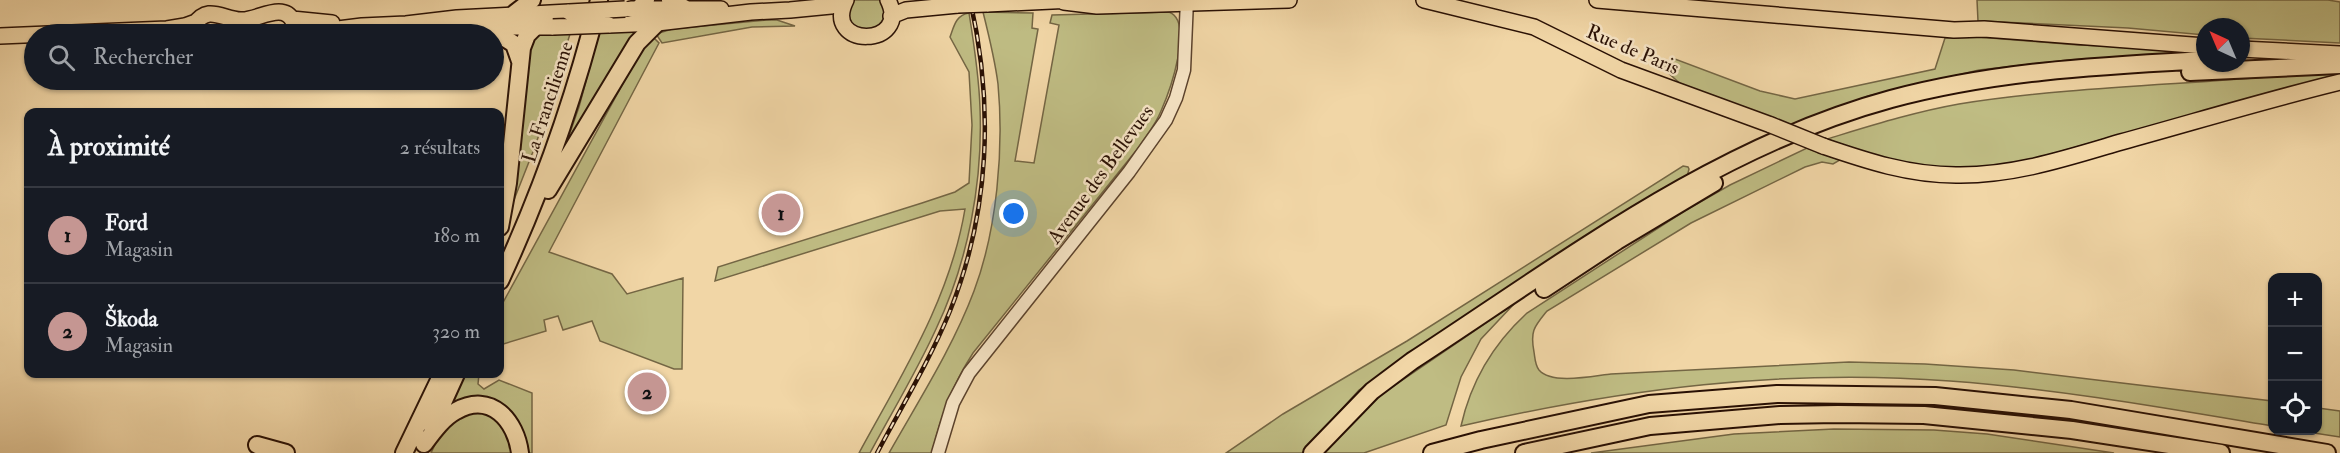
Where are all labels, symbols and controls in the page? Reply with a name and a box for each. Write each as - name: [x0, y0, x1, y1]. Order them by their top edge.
- north arrow: [2196, 18, 2250, 72]
- street label: Rue de Paris: [1583, 19, 1683, 80]
- search box: [24, 24, 504, 90]
- street label: La Francilienne: [516, 38, 579, 166]
- icon: search: [45, 41, 78, 74]
- text: Rechercher: [93, 43, 193, 71]
- street label: Avenue des Bellevues: [1041, 100, 1159, 249]
- text: À proximité: [48, 131, 170, 163]
- text: 2 résultats: [400, 135, 480, 160]
- pin: 1: [762, 190, 800, 236]
- your location: [999, 199, 1028, 228]
- text: Ford: [105, 209, 148, 237]
- text: 1: [64, 223, 71, 248]
- text: 180 m: [433, 223, 480, 248]
- text: Magasin: [105, 237, 173, 262]
- map controls: [2268, 273, 2322, 435]
- button: +: [2268, 273, 2322, 327]
- text: Škoda: [105, 305, 158, 333]
- text: 2: [62, 319, 73, 344]
- text: 320 m: [432, 319, 480, 344]
- button: −: [2268, 327, 2322, 381]
- text: Magasin: [105, 333, 173, 358]
- pin: 2: [628, 370, 666, 414]
- button: locate: [2268, 381, 2322, 435]

